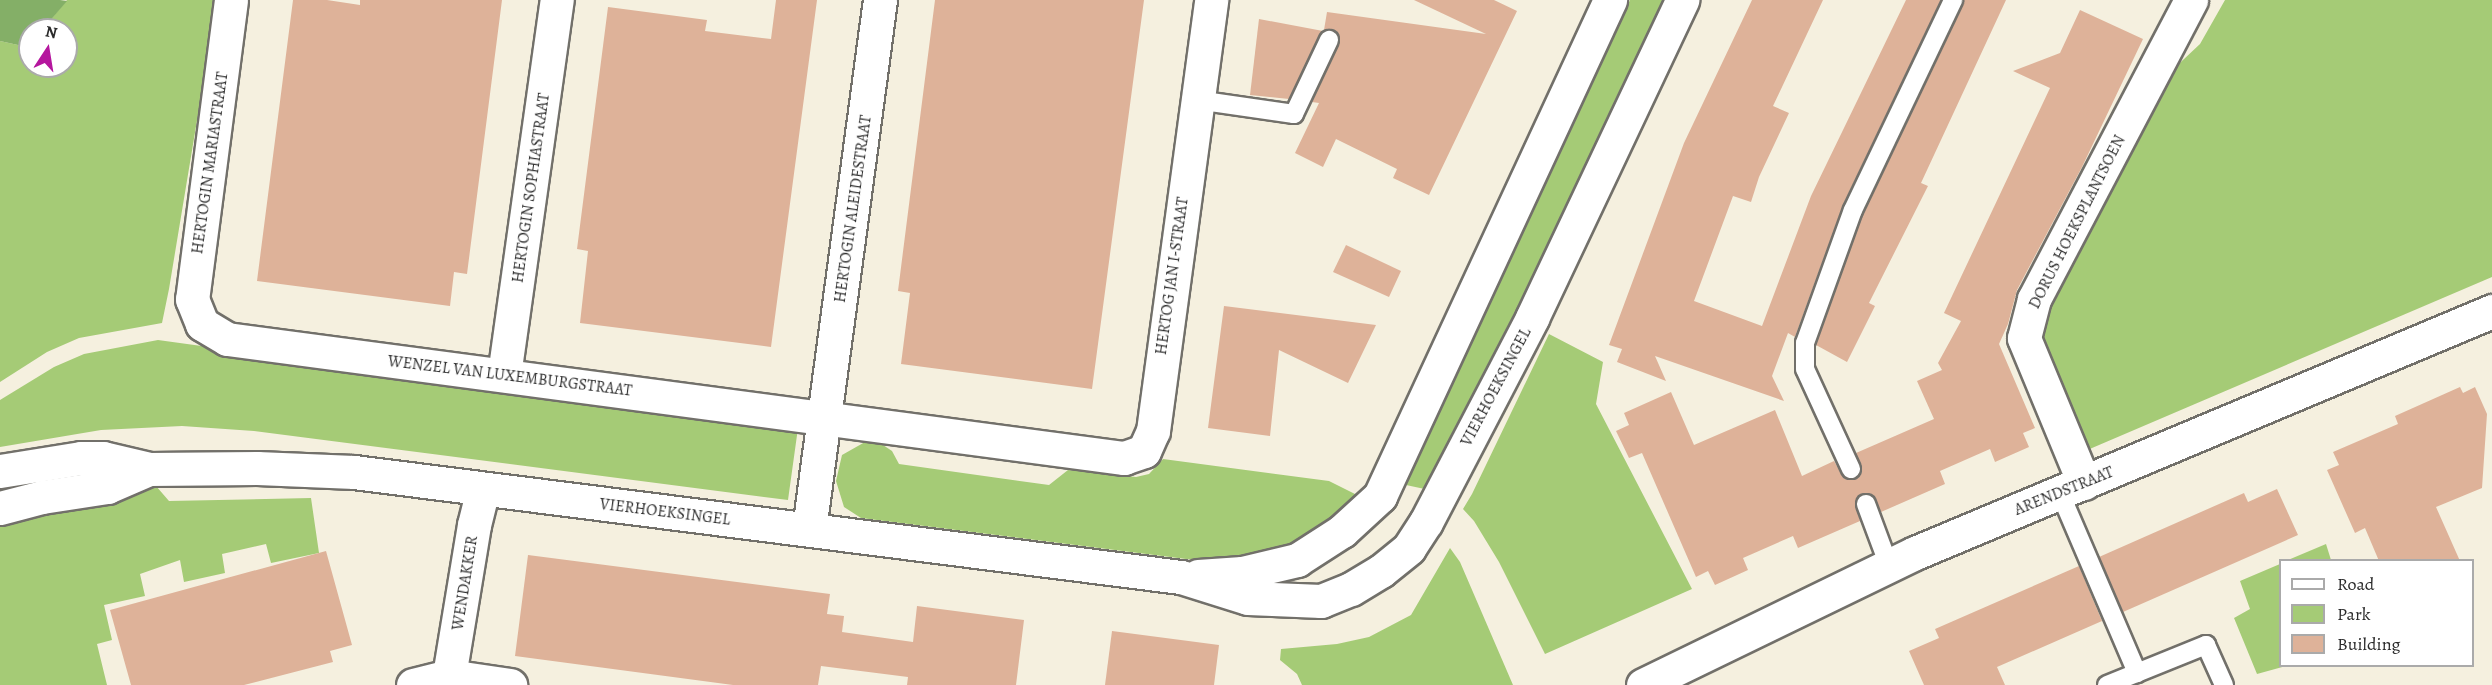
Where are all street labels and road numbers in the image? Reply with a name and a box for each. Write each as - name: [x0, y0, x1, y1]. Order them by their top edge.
- street label: HERTOGIN MARIASTRAAT: [188, 71, 232, 255]
- street label: HERTOGIN SOPHIASTRAAT: [508, 92, 554, 284]
- street label: HERTOGIN ALEIDESTRAAT: [830, 114, 876, 304]
- street label: DORUS HOEKSPLANTSOEN: [2025, 132, 2129, 312]
- street label: HERTOG JAN I-STRAAT: [1151, 196, 1193, 356]
- street label: VIERHOEKSINGEL: [1457, 324, 1535, 450]
- street label: WENZEL VAN LUXEMBURGSTRAAT: [387, 351, 633, 401]
- street label: ARENDSTRAAT: [2012, 462, 2116, 520]
- street label: VIERHOEKSINGEL: [599, 494, 731, 530]
- street label: WENDAKKER: [448, 534, 482, 632]

